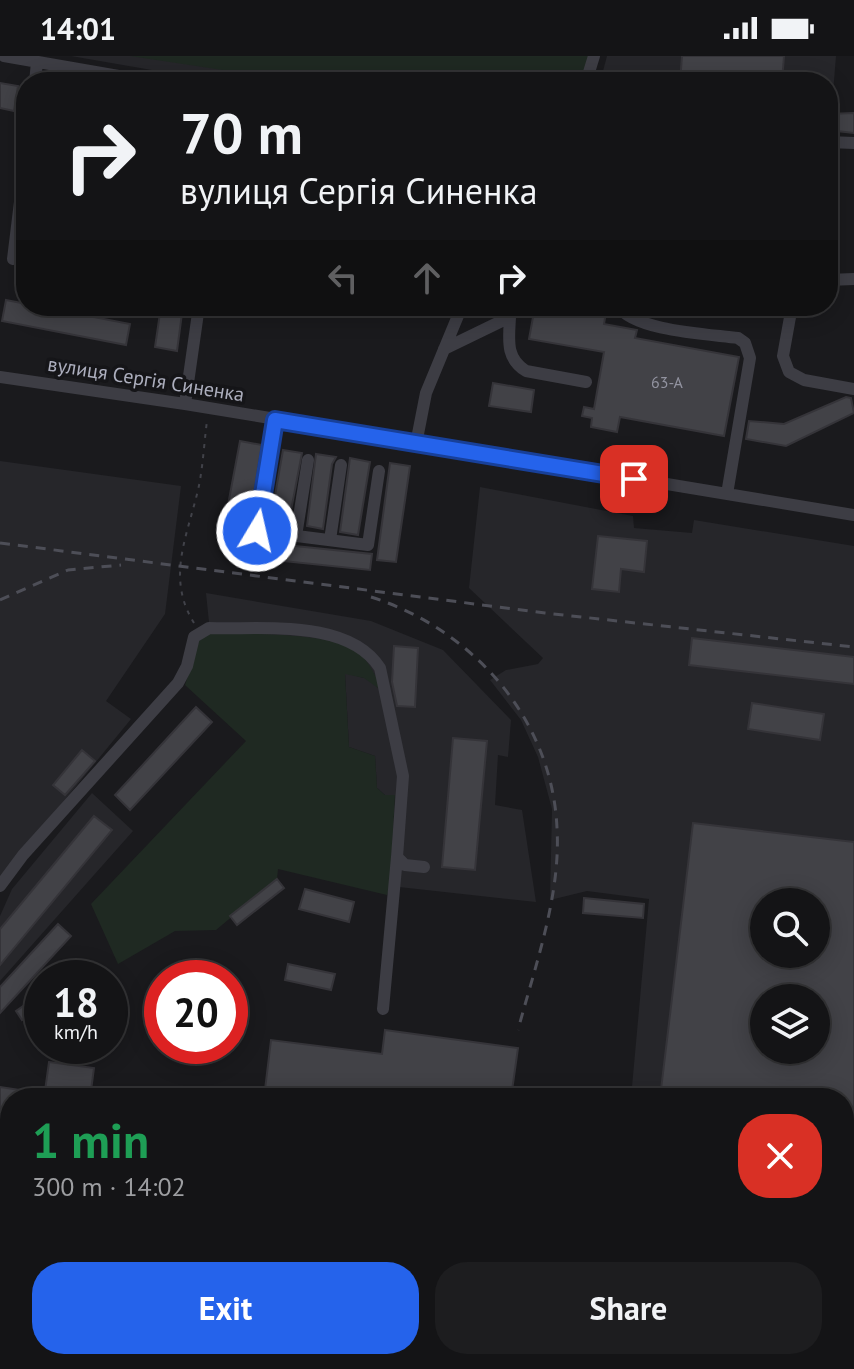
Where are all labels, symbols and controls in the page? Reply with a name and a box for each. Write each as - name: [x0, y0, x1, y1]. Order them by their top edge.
- text: 14:01: [40, 9, 116, 48]
- text: 70 m: [180, 97, 303, 169]
- icon: right: [48, 104, 152, 208]
- text: вулиця Сергія Синенка: [180, 167, 538, 214]
- icon: left: [321, 256, 365, 300]
- icon: ahead: [405, 256, 449, 300]
- icon: right: [489, 256, 533, 300]
- street label: вулиця Сергія Синенка: [46, 351, 246, 407]
- house number: 63-А: [651, 372, 684, 392]
- pin: [600, 445, 668, 513]
- icon: arrive: [612, 457, 656, 501]
- position arrow: [215, 489, 299, 573]
- map controls: [750, 888, 830, 1064]
- button: search: [750, 888, 830, 968]
- speed limit sign: 20: [144, 960, 248, 1064]
- text: 18: [53, 976, 99, 1028]
- button: layers: [750, 984, 830, 1064]
- text: km/h: [54, 1019, 98, 1045]
- text: 1 min: [32, 1109, 149, 1171]
- button: close: [738, 1114, 822, 1198]
- text: 300 m · 14:02: [32, 1170, 186, 1203]
- button: Exit: [32, 1262, 419, 1354]
- button: Share: [435, 1262, 822, 1354]

